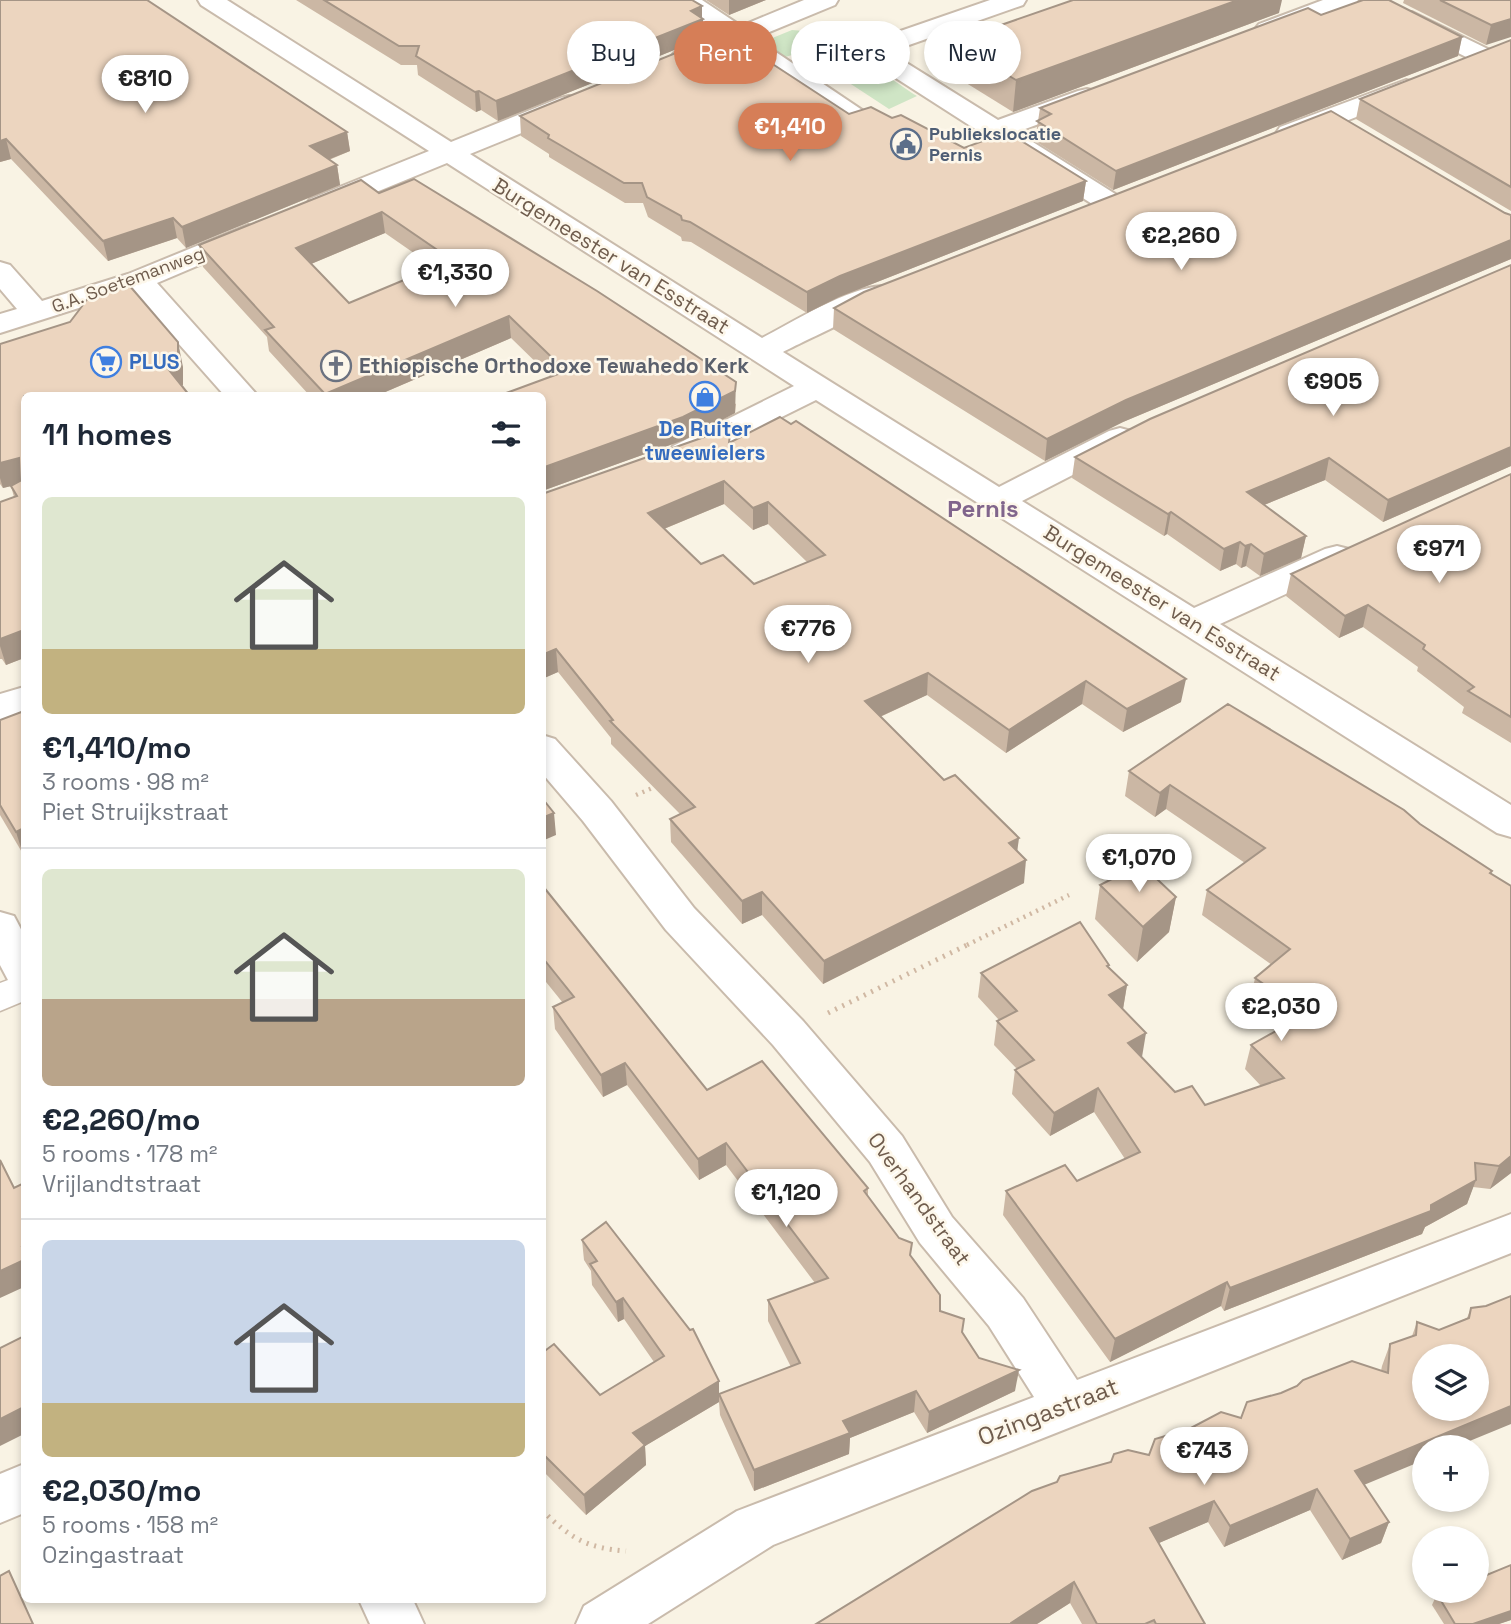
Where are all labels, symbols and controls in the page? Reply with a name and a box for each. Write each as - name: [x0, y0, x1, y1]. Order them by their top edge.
- chip: Buy: [567, 21, 660, 84]
- chip: Rent: [674, 21, 777, 84]
- chip: Filters: [791, 21, 910, 84]
- chip: New: [924, 21, 1021, 84]
- pin: €810: [104, 55, 186, 115]
- text: €810: [118, 63, 172, 93]
- pin: €1,410: [733, 104, 847, 163]
- text: €1,410: [754, 111, 826, 141]
- place label: Publiekslocatie Pernis: [929, 122, 1061, 166]
- public building icon: Publiekslocatie Pernis: [889, 127, 923, 161]
- street label: Burgemeester van Esstraat: [488, 171, 735, 340]
- pin: €2,260: [1124, 212, 1238, 272]
- text: €2,260: [1142, 220, 1220, 250]
- street label: G.A. Soetemanweg: [48, 241, 207, 318]
- pin: €1,330: [398, 250, 512, 309]
- text: €1,330: [417, 257, 493, 287]
- supermarket icon: PLUS: [89, 345, 123, 379]
- place label: PLUS: [129, 348, 180, 375]
- church icon: Ethiopische Orthodoxe Tewahedo Kerk: [319, 349, 353, 383]
- place label: Ethiopische Orthodoxe Tewahedo Kerk: [359, 352, 749, 379]
- pin: €905: [1292, 358, 1374, 418]
- text: €905: [1304, 366, 1362, 396]
- shop icon: De Ruiter tweewielers: [688, 380, 722, 414]
- text: 11 homes: [42, 415, 172, 454]
- icon: filters: [487, 415, 525, 453]
- place label: De Ruiter tweewielers: [644, 415, 766, 466]
- district label: Pernis: [947, 493, 1019, 524]
- street label: Burgemeester van Esstraat: [1039, 518, 1286, 687]
- pin: €971: [1398, 526, 1480, 585]
- text: €971: [1413, 533, 1465, 563]
- icon: home: [221, 542, 347, 668]
- pin: €776: [767, 606, 849, 665]
- text: €776: [780, 613, 836, 643]
- text: €1,410/mo: [42, 728, 191, 767]
- text: 3 rooms · 98 m²: [42, 767, 209, 797]
- text: Piet Struijkstraat: [42, 797, 229, 827]
- pin: €1,070: [1082, 834, 1196, 894]
- text: €1,070: [1102, 842, 1176, 872]
- icon: home: [221, 914, 347, 1040]
- pin: €2,030: [1224, 984, 1338, 1043]
- text: €2,030: [1241, 991, 1321, 1021]
- text: €2,260/mo: [42, 1100, 200, 1139]
- street label: Overhandstraat: [862, 1127, 977, 1270]
- text: 5 rooms · 178 m²: [42, 1139, 217, 1169]
- text: Vrijlandtstraat: [42, 1169, 201, 1199]
- pin: €1,120: [729, 1170, 843, 1229]
- text: €1,120: [751, 1177, 821, 1207]
- icon: home: [221, 1285, 347, 1411]
- map controls: [1412, 1344, 1489, 1603]
- button: layers: [1412, 1344, 1489, 1421]
- street label: Ozingastraat: [973, 1371, 1123, 1453]
- pin: €743: [1163, 1428, 1245, 1487]
- text: €743: [1176, 1435, 1232, 1465]
- button: +: [1412, 1435, 1489, 1512]
- text: €2,030/mo: [42, 1471, 201, 1510]
- text: 5 rooms · 158 m²: [42, 1510, 218, 1540]
- button: −: [1412, 1526, 1489, 1603]
- text: Ozingastraat: [42, 1540, 184, 1570]

